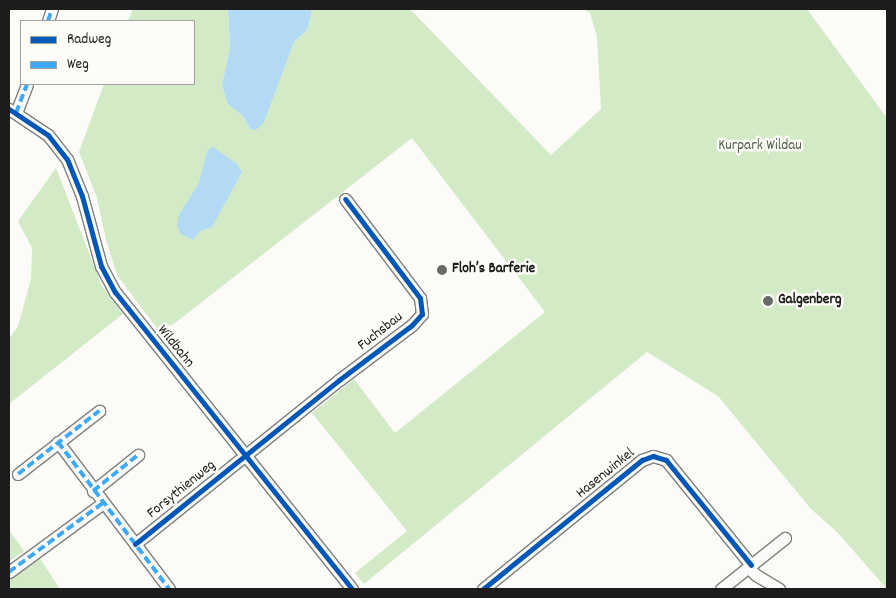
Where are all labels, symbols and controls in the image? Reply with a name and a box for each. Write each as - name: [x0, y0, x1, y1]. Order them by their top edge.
- legend: [20, 20, 195, 85]
- text: Radweg: [67, 29, 111, 51]
- text: Weg: [67, 54, 89, 76]
- park label: Kurpark Wildau: [718, 138, 802, 156]
- place label: Floh’s Barferie: [452, 261, 535, 279]
- marker: Floh’s Barferie: [436, 264, 448, 276]
- place label: Galgenberg: [778, 292, 842, 310]
- marker: Galgenberg: [762, 295, 774, 307]
- street label: Fuchsbau: [355, 309, 407, 355]
- street label: Wildbahn: [152, 322, 198, 372]
- street label: Hasenwinkel: [573, 445, 639, 503]
- street label: Forsythienweg: [144, 457, 220, 523]

